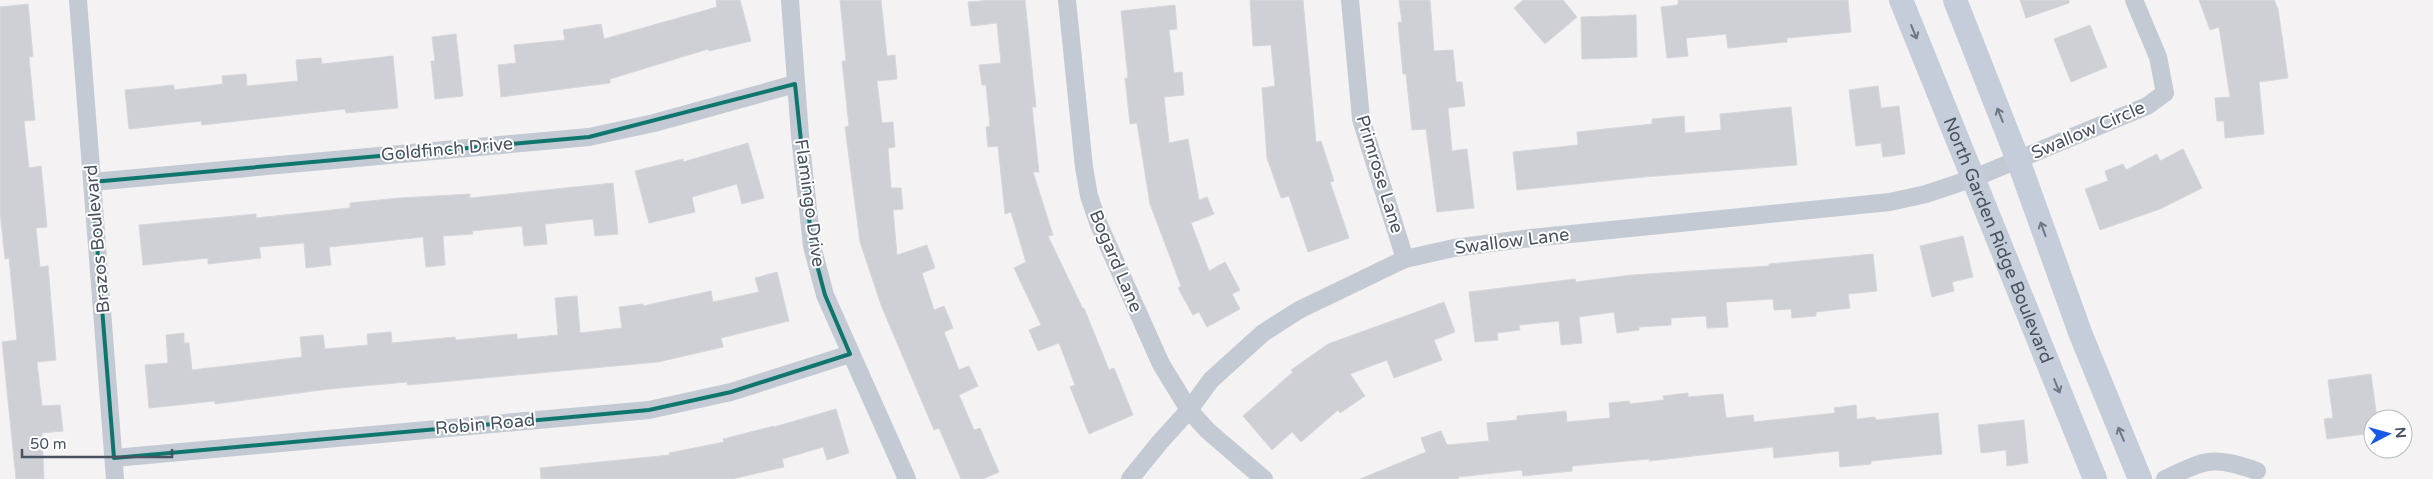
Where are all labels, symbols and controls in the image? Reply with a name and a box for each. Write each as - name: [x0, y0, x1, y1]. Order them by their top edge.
- one-way arrow: [1911, 25, 1920, 40]
- street label: Swallow Circle: [2028, 96, 2148, 164]
- one-way arrow: [1995, 108, 2004, 123]
- street label: Primrose Lane: [1352, 112, 1408, 236]
- street label: North Garden Ridge Boulevard: [1939, 114, 2058, 366]
- street label: Goldfinch Drive: [380, 132, 514, 166]
- street label: Flamingo Drive: [790, 138, 830, 268]
- street label: Brazos Boulevard: [80, 164, 114, 314]
- street label: Bogard Lane: [1085, 206, 1147, 316]
- one-way arrow: [2038, 222, 2047, 237]
- street label: Swallow Lane: [1454, 223, 1570, 259]
- one-way arrow: [2053, 378, 2062, 393]
- street label: Robin Road: [434, 409, 536, 439]
- north arrow: [2363, 409, 2413, 459]
- scale bar: [22, 426, 172, 458]
- text: N: [2391, 426, 2409, 439]
- one-way arrow: [2116, 427, 2126, 442]
- text: 50 m: [30, 435, 67, 453]

